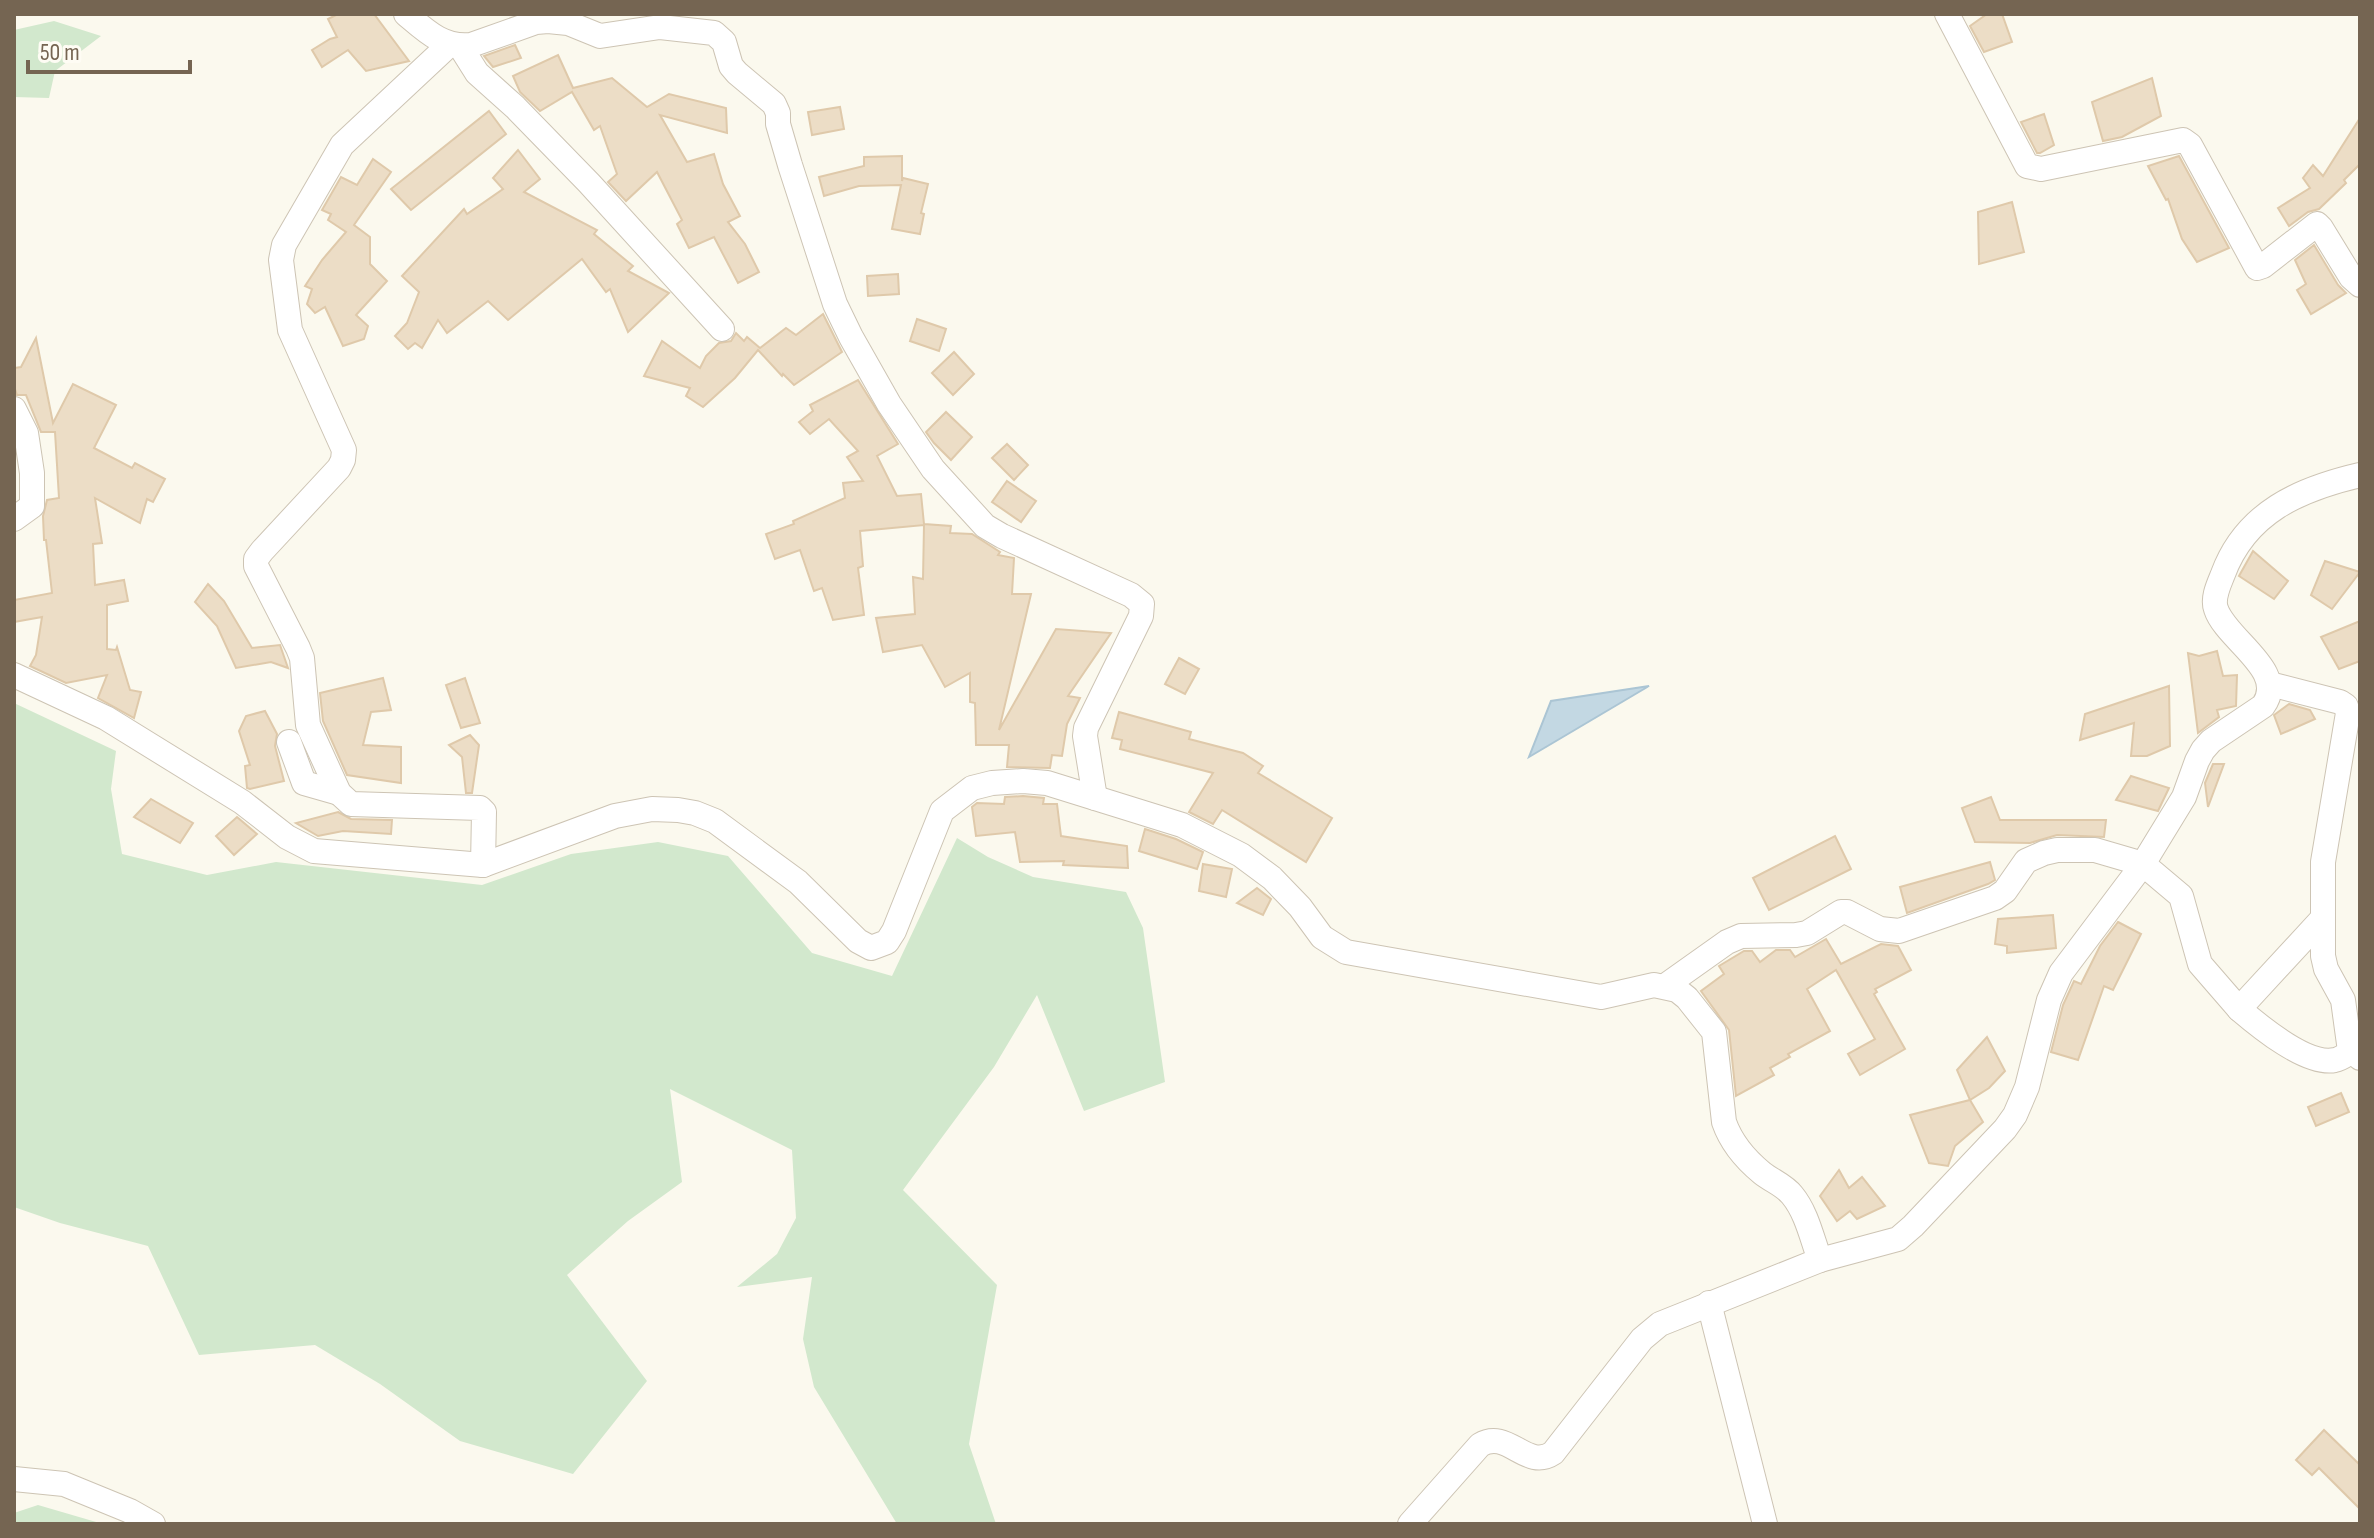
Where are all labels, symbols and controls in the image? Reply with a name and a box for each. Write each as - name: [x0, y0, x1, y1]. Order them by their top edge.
- scale bar: [28, 24, 190, 74]
- text: 50 m: [40, 38, 80, 67]

